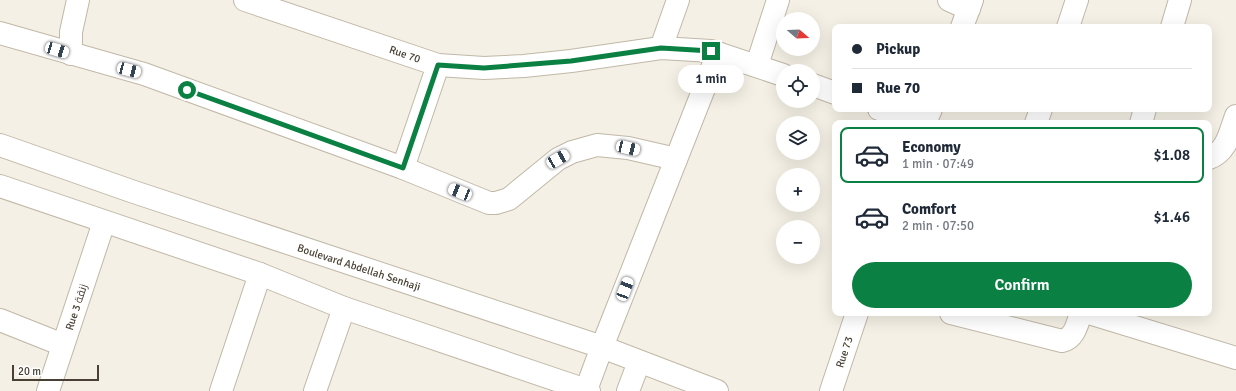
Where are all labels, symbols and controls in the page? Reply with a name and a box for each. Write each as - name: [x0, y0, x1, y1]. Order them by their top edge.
- north arrow: [776, 12, 820, 56]
- map controls: [776, 12, 820, 264]
- text: Pickup: [876, 40, 920, 58]
- car: [44, 41, 70, 59]
- route end: [702, 42, 720, 60]
- street label: Rue 70: [388, 43, 422, 66]
- car: [116, 61, 142, 79]
- button: locate: [776, 64, 820, 108]
- callout: 1 min: [678, 65, 744, 93]
- text: 1 min: [695, 71, 727, 87]
- text: Rue 70: [876, 79, 920, 97]
- route start: [178, 81, 196, 99]
- button: layers: [776, 116, 820, 160]
- icon: car: [854, 137, 890, 173]
- text: Economy: [902, 138, 961, 156]
- car: [615, 139, 641, 157]
- text: $1.08: [1153, 146, 1190, 164]
- car: [545, 148, 571, 170]
- text: 1 min · 07:49: [902, 156, 974, 172]
- button: +: [776, 168, 820, 212]
- car: [447, 182, 473, 202]
- icon: car: [854, 199, 890, 235]
- text: Comfort: [902, 200, 956, 218]
- text: $1.46: [1153, 208, 1190, 226]
- text: 2 min · 07:50: [902, 218, 974, 234]
- button: −: [776, 220, 820, 264]
- street label: Boulevard Abdellah Senhaji: [295, 241, 422, 294]
- button: Confirm: [852, 262, 1192, 308]
- car: [615, 276, 635, 302]
- street label: Rue 3 زنقة: [63, 282, 90, 332]
- street label: Rue 73: [833, 335, 856, 369]
- scale bar: [12, 363, 99, 382]
- text: 20 m: [18, 365, 41, 378]

